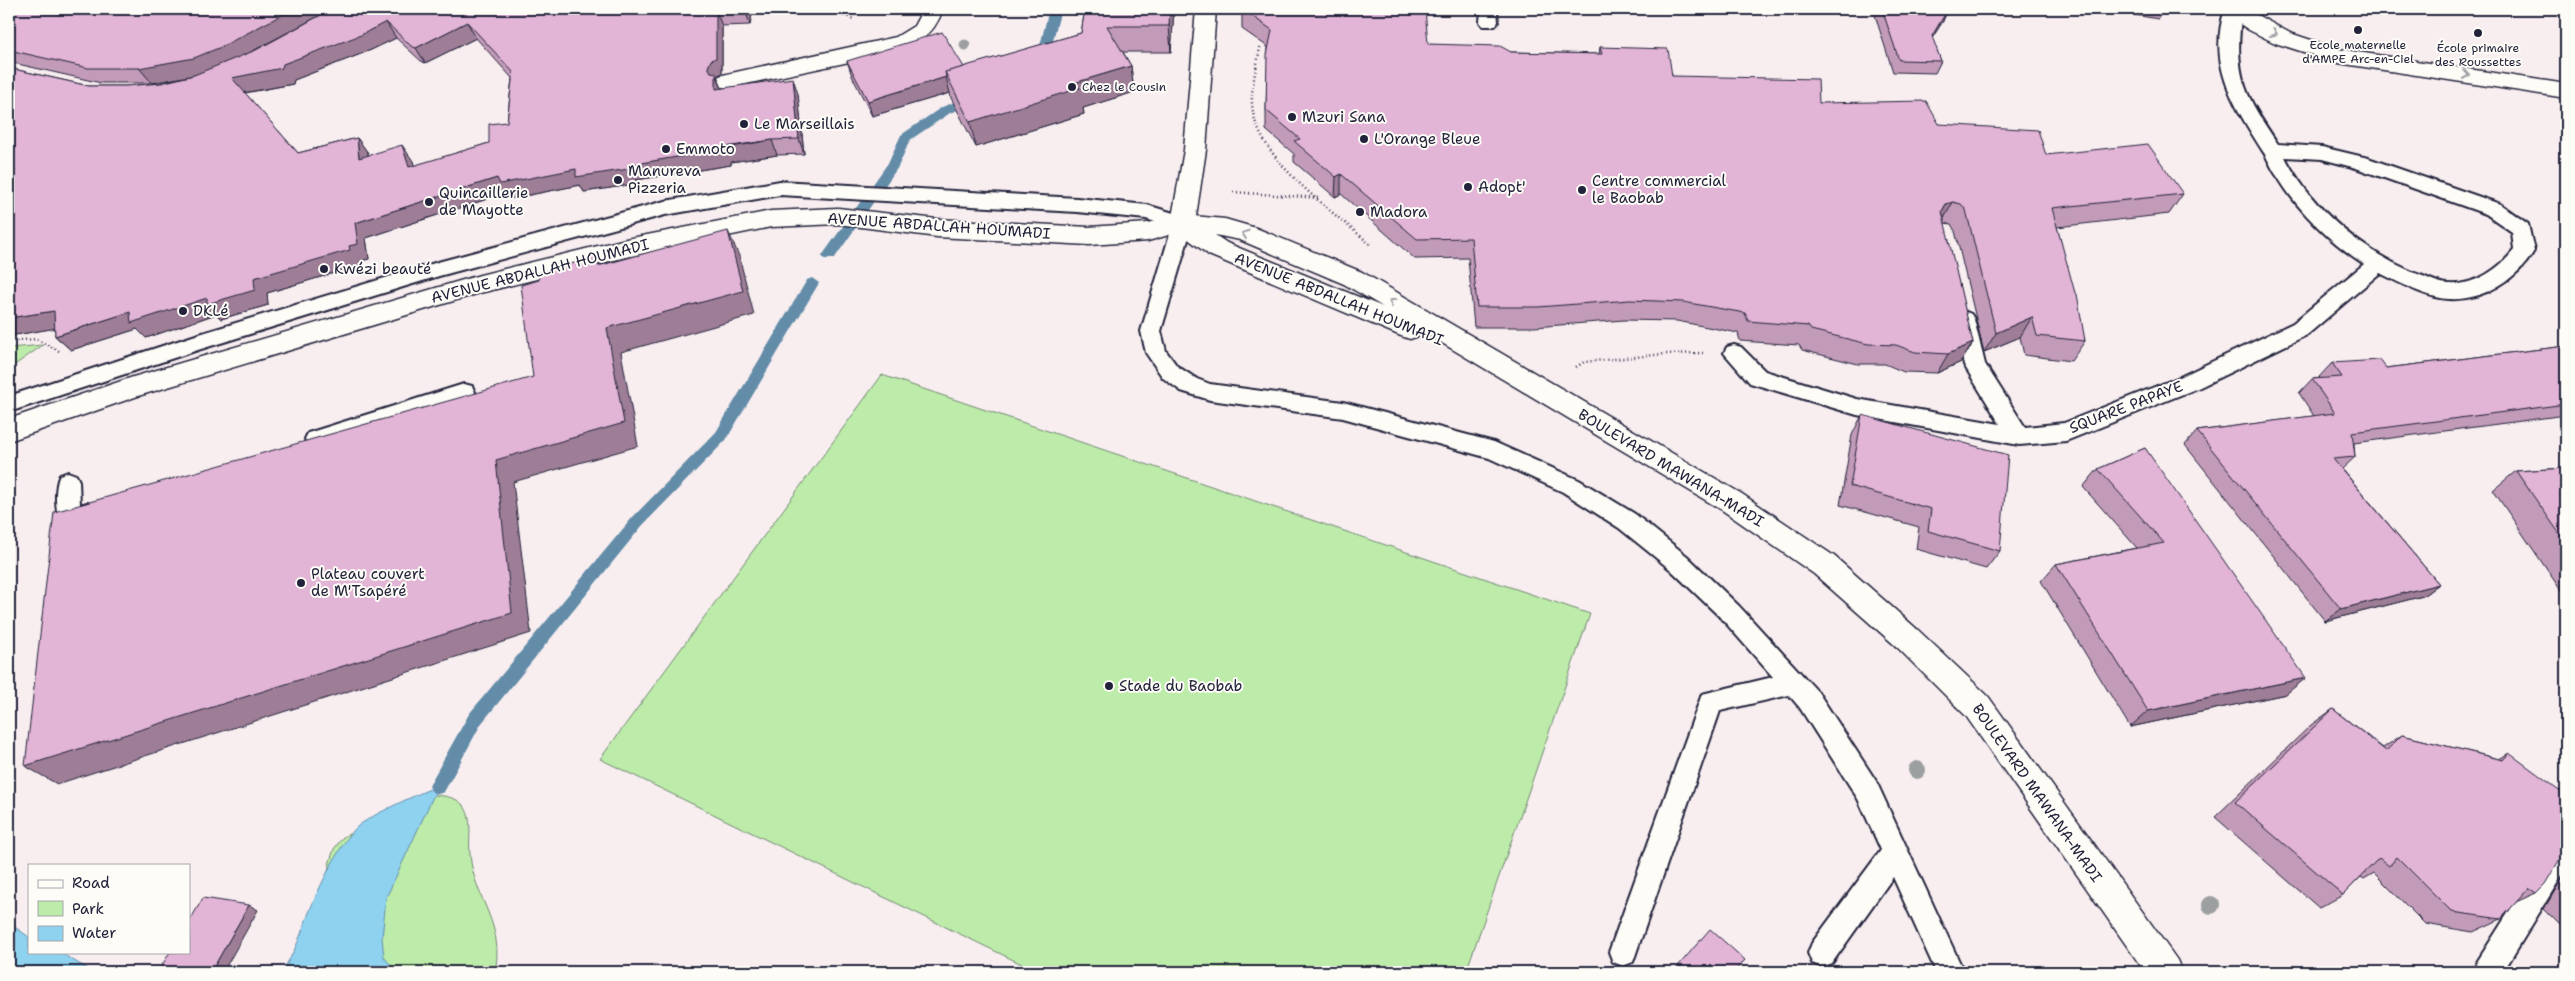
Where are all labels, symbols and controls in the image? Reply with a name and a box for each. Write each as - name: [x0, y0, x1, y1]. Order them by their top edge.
- marker: Ecole maternelle d'AMPE Arc-en-Ciel: [2352, 24, 2364, 36]
- one-way arrow: [2269, 27, 2278, 37]
- marker: École primaire des Roussettes: [2472, 27, 2484, 39]
- place label: Ecole maternelle d'AMPE Arc-en-Ciel: [2302, 37, 2414, 67]
- place label: École primaire des Roussettes: [2435, 40, 2521, 70]
- one-way arrow: [2461, 70, 2470, 80]
- place label: Chez le Cousin: [1082, 79, 1166, 95]
- marker: Chez le Cousin: [1066, 81, 1078, 93]
- place label: Mzuri Sana: [1302, 107, 1386, 127]
- marker: Mzuri Sana: [1286, 111, 1298, 123]
- place label: Le Marseillais: [754, 114, 855, 134]
- marker: Le Marseillais: [738, 118, 750, 130]
- place label: L'Orange Bleue: [1374, 129, 1480, 149]
- marker: L'Orange Bleue: [1358, 133, 1370, 145]
- place label: Emmoto: [676, 139, 735, 159]
- marker: Emmoto: [660, 143, 672, 155]
- place label: Manureva Pizzeria: [628, 161, 701, 198]
- place label: Centre commercial le Baobab: [1592, 171, 1726, 208]
- marker: Manureva Pizzeria: [612, 174, 624, 186]
- place label: Adopt': [1478, 177, 1526, 197]
- marker: Adopt': [1462, 181, 1474, 193]
- place label: Quincaillerie de Mayotte: [439, 183, 528, 220]
- marker: Centre commercial le Baobab: [1576, 184, 1588, 196]
- marker: Quincaillerie de Mayotte: [423, 196, 435, 208]
- place label: Madora: [1370, 202, 1428, 222]
- marker: Madora: [1354, 206, 1366, 218]
- street label: AVENUE ABDALLAH HOUMADI: [827, 208, 1051, 244]
- one-way arrow: [1242, 230, 1250, 240]
- street label: AVENUE ABDALLAH HOUMADI: [429, 234, 651, 308]
- street label: AVENUE ABDALLAH HOUMADI: [1231, 248, 1447, 350]
- place label: Kwézi beauté: [334, 259, 431, 279]
- marker: Kwézi beauté: [318, 263, 330, 275]
- one-way arrow: [1389, 299, 1398, 308]
- place label: DKLé: [193, 301, 229, 321]
- marker: DKLé: [177, 305, 189, 317]
- street label: SQUARE PAPAYE: [2066, 376, 2186, 438]
- street label: BOULEVARD MAWANA-MADI: [1574, 404, 1768, 532]
- place label: Plateau couvert de M'Tsapéré: [311, 564, 425, 601]
- marker: Plateau couvert de M'Tsapéré: [295, 577, 307, 589]
- place label: Stade du Baobab: [1119, 676, 1242, 696]
- marker: Stade du Baobab: [1103, 680, 1115, 692]
- street label: BOULEVARD MAWANA-MADI: [1968, 700, 2106, 886]
- legend: [28, 864, 190, 954]
- text: Road: [72, 873, 110, 893]
- text: Park: [72, 899, 104, 919]
- text: Water: [72, 923, 116, 943]

